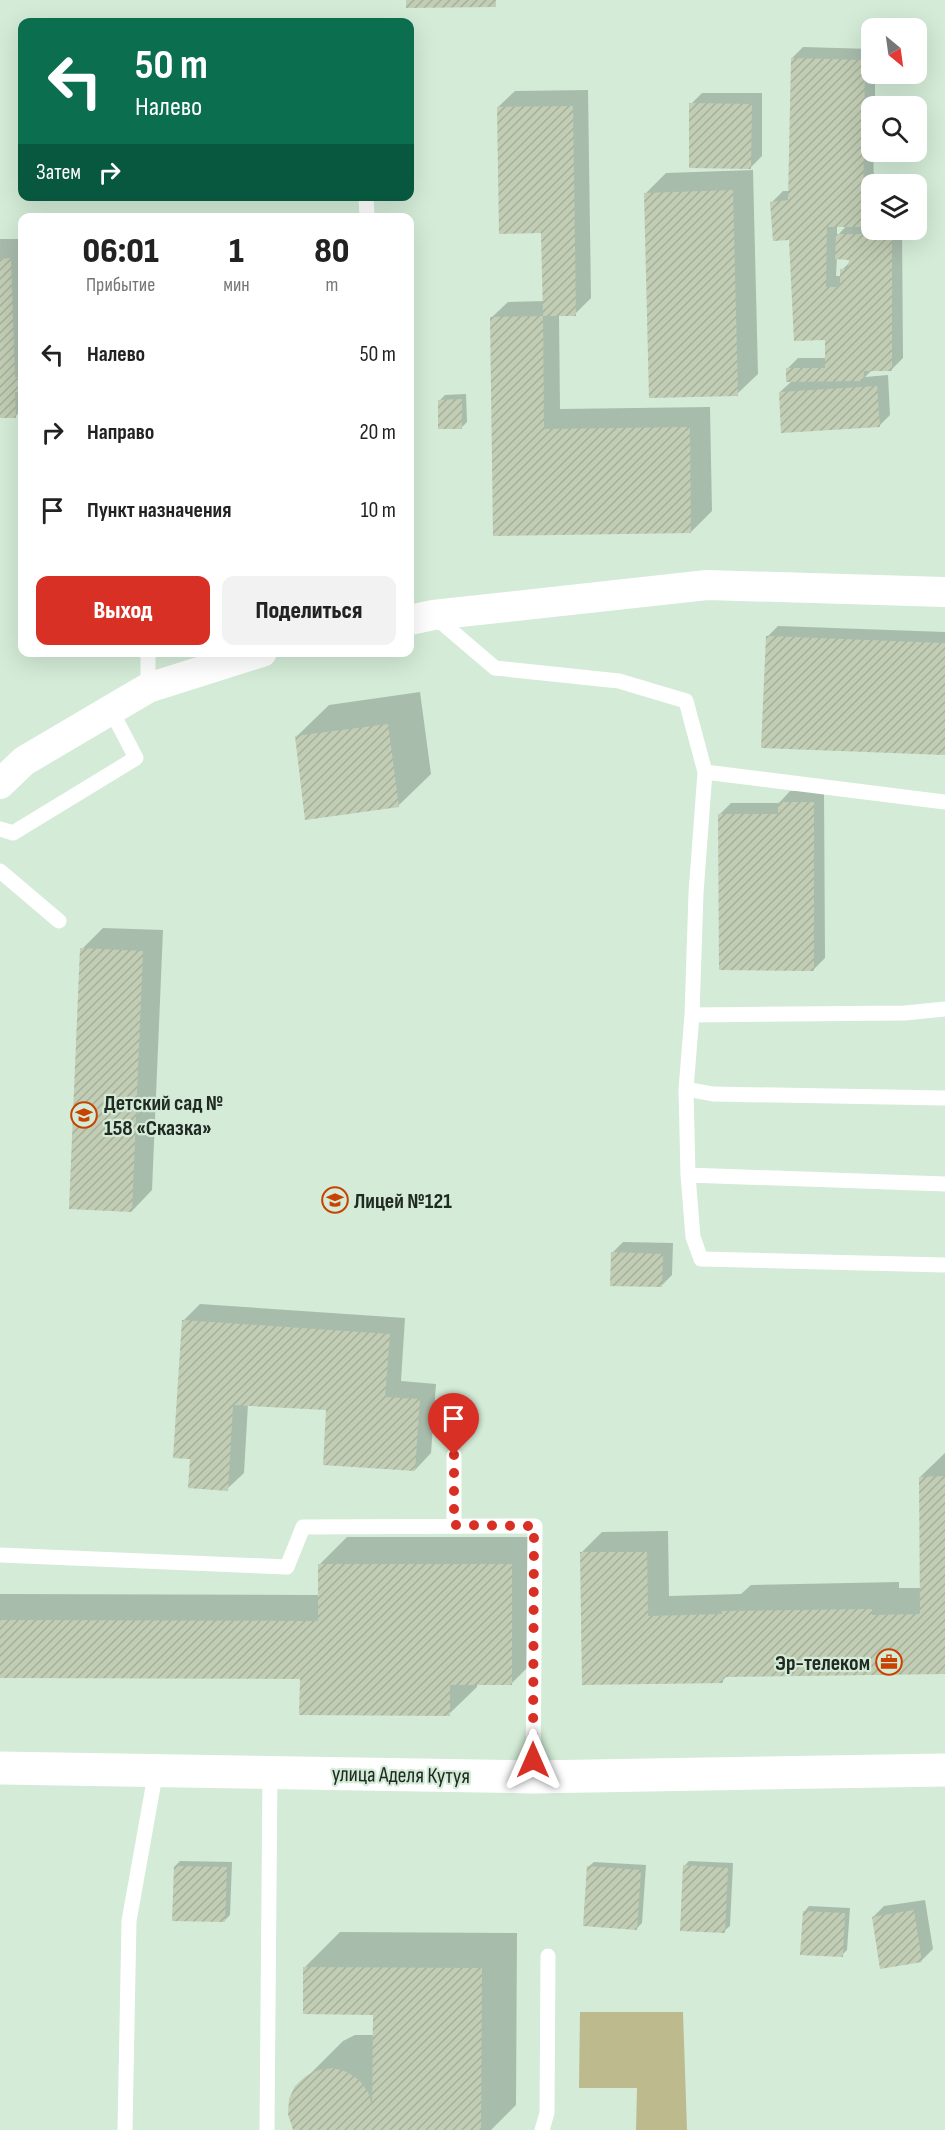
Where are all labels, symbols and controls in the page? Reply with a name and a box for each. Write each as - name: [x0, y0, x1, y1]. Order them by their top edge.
- north arrow: [861, 18, 927, 84]
- map controls: [861, 18, 927, 240]
- text: 50 m: [135, 40, 208, 91]
- icon: left: [36, 42, 114, 120]
- text: Налево: [135, 91, 202, 123]
- button: search: [861, 96, 927, 162]
- icon: right: [93, 156, 126, 189]
- text: Затем: [36, 159, 81, 186]
- button: layers: [861, 174, 927, 240]
- text: 06:01: [83, 230, 159, 273]
- text: 1: [229, 230, 244, 273]
- text: 80: [314, 230, 349, 273]
- text: Прибытие: [86, 273, 155, 297]
- text: мин: [223, 273, 250, 297]
- text: m: [325, 273, 338, 297]
- icon: left: [36, 338, 69, 371]
- text: Налево: [87, 341, 145, 368]
- text: 50 m: [360, 341, 396, 368]
- icon: right: [36, 416, 69, 449]
- text: Направо: [87, 419, 154, 446]
- text: 20 m: [360, 419, 396, 446]
- icon: arrive: [36, 494, 69, 527]
- text: Пункт назначения: [87, 497, 231, 524]
- text: 10 m: [361, 497, 396, 524]
- button: Выход: [36, 576, 210, 645]
- button: Поделиться: [222, 576, 396, 645]
- place label: Детский сад № 158 «Сказка»: [104, 1090, 223, 1142]
- school or university icon: Детский сад № 158 «Сказка»: [69, 1100, 99, 1130]
- school or university icon: Лицей №121: [320, 1185, 350, 1215]
- place label: Лицей №121: [354, 1188, 452, 1215]
- pin: [428, 1393, 479, 1455]
- icon: arrive: [437, 1402, 470, 1435]
- office icon: Эр-телеком: [874, 1647, 904, 1677]
- place label: Эр-телеком: [775, 1650, 870, 1677]
- position arrow: [501, 1728, 565, 1792]
- street label: улица Аделя Кутуя: [332, 1761, 470, 1790]

